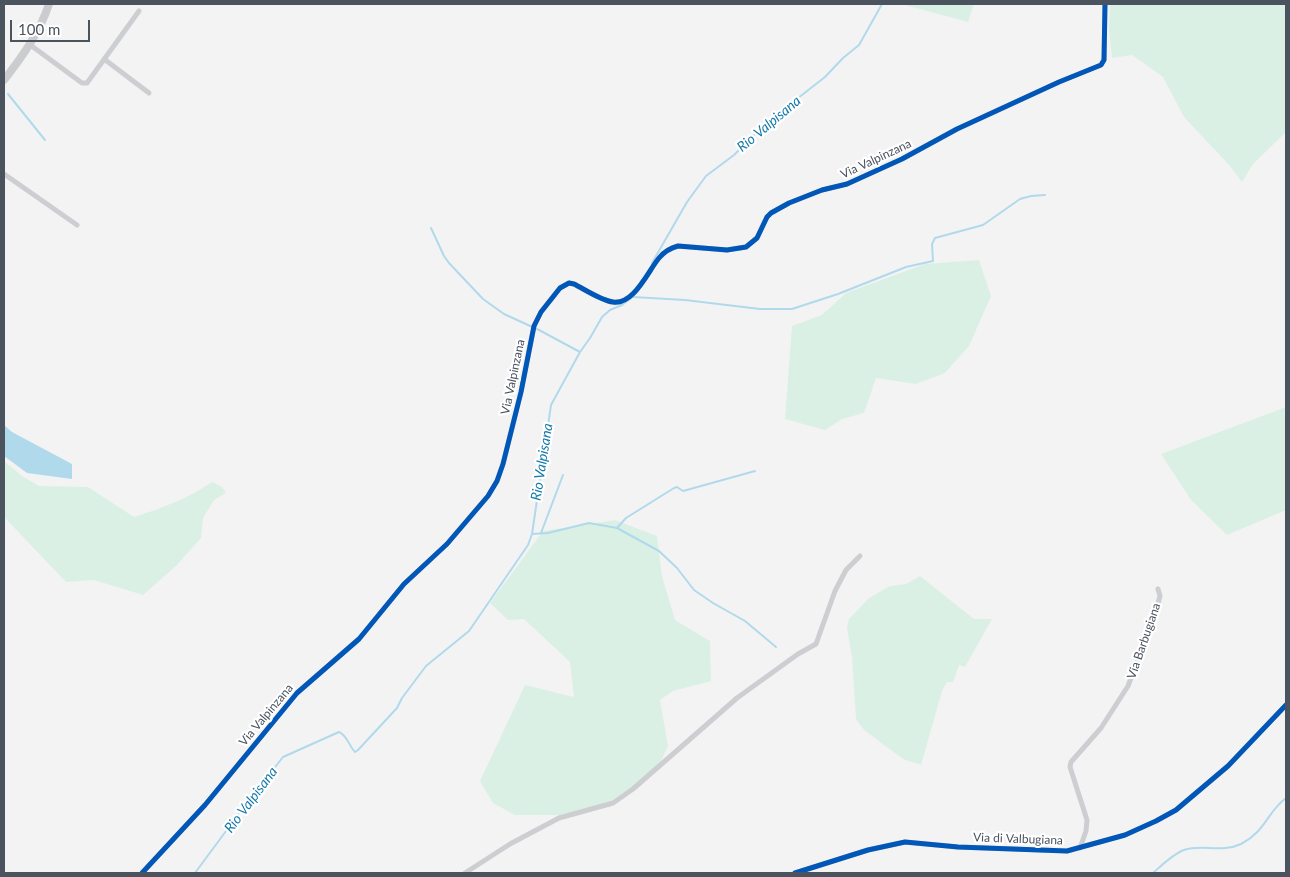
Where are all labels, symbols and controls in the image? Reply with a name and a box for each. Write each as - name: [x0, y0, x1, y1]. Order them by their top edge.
- scale bar: [12, 10, 92, 42]
- text: 100 m: [18, 20, 60, 38]
- water label: Rio Valpisana: [734, 93, 804, 155]
- street label: Via Valpinzana: [838, 136, 914, 182]
- street label: Via Valpinzana: [498, 338, 528, 416]
- water label: Rio Valpisana: [528, 422, 556, 502]
- street label: Via Barbugiana: [1124, 601, 1164, 681]
- street label: Via Valpinzana: [236, 681, 296, 749]
- water label: Rio Valpisana: [221, 764, 281, 836]
- street label: Via di Valbugiana: [973, 830, 1063, 848]

